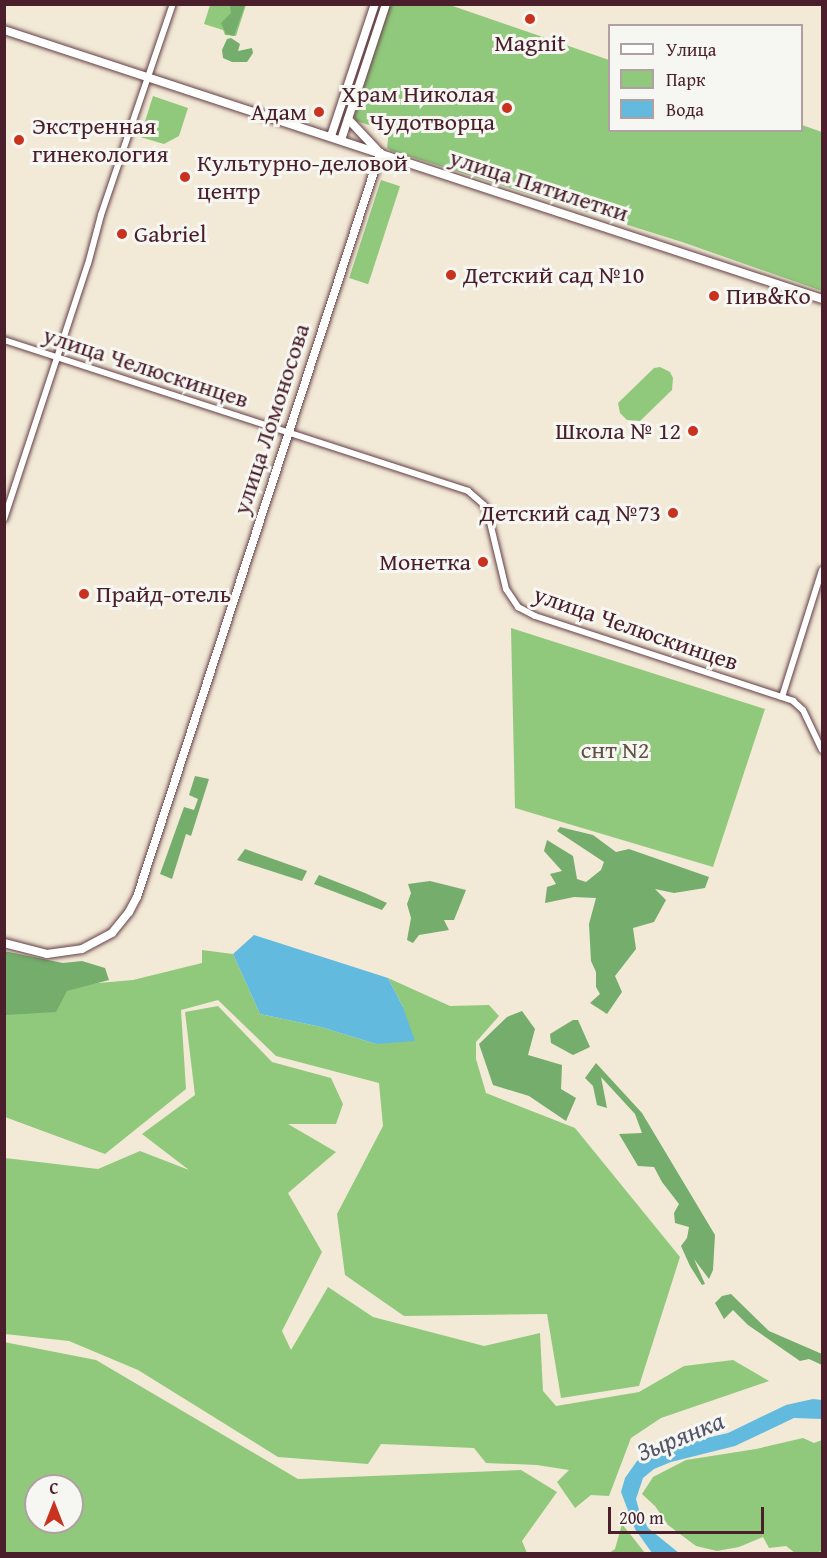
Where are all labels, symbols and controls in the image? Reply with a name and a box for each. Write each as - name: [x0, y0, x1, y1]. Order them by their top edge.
- marker: Magnit: [523, 12, 537, 26]
- legend: [608, 24, 803, 132]
- place label: Magnit: [494, 29, 566, 57]
- text: Улица: [666, 36, 716, 63]
- text: Парк: [666, 66, 705, 93]
- place label: Храм Николая Чудотворца: [342, 80, 495, 136]
- text: Вода: [666, 96, 704, 123]
- place label: Адам: [251, 98, 307, 126]
- marker: Храм Николая Чудотворца: [500, 101, 514, 115]
- marker: Адам: [312, 105, 326, 119]
- place label: Экстренная гинекология: [32, 112, 168, 168]
- marker: Экстренная гинекология: [10, 131, 28, 149]
- street label: улица Пятилетки: [446, 142, 632, 228]
- place label: Культурно-деловой центр: [197, 149, 408, 205]
- marker: Культурно-деловой центр: [178, 170, 192, 184]
- place label: Gabriel: [134, 220, 207, 248]
- marker: Gabriel: [115, 227, 129, 241]
- place label: Детский сад №10: [463, 261, 644, 289]
- marker: Детский сад №10: [444, 268, 458, 282]
- place label: Пив&Ко: [726, 282, 811, 310]
- marker: Пив&Ко: [707, 289, 721, 303]
- street label: улица Челюскинцев: [40, 320, 252, 414]
- street label: улица Ломоносова: [227, 320, 315, 518]
- place label: Школа № 12: [555, 417, 681, 445]
- marker: Школа № 12: [686, 424, 700, 438]
- place label: Детский сад №73: [480, 499, 661, 527]
- marker: Детский сад №73: [666, 506, 680, 520]
- place label: Монетка: [379, 548, 471, 576]
- marker: Монетка: [476, 555, 490, 569]
- street label: улица Челюскинцев: [530, 579, 742, 677]
- place label: Прайд-отель: [96, 580, 231, 608]
- marker: Прайд-отель: [77, 587, 91, 601]
- park label: снт N2: [581, 736, 649, 764]
- water label: Зырянка: [632, 1404, 728, 1468]
- north arrow: [24, 1474, 84, 1534]
- text: С: [49, 1476, 59, 1500]
- scale bar: [611, 1495, 767, 1533]
- text: 200 m: [619, 1504, 664, 1531]

